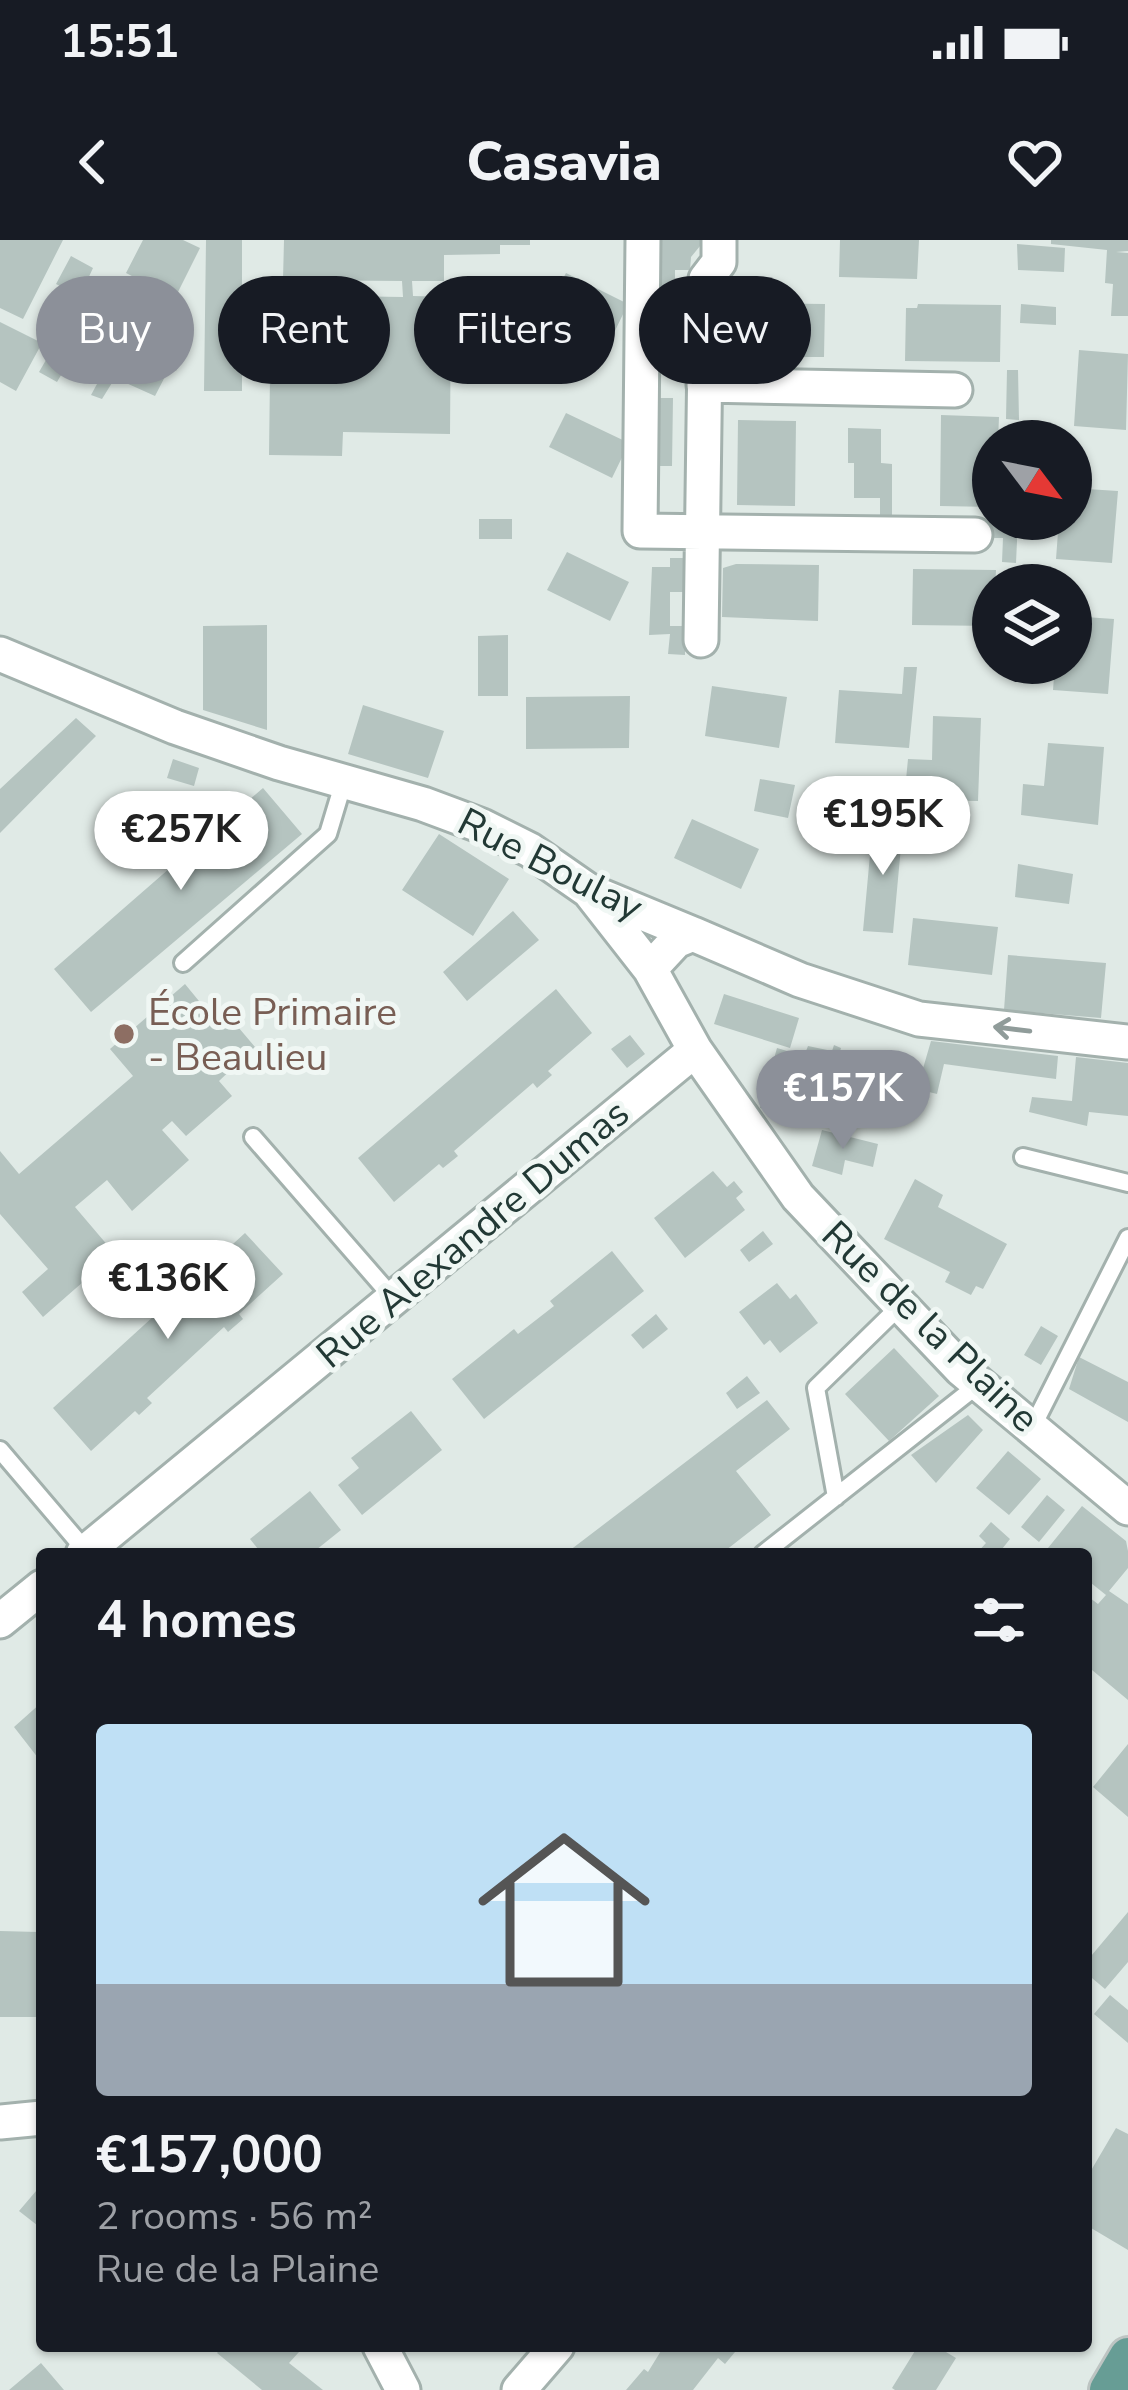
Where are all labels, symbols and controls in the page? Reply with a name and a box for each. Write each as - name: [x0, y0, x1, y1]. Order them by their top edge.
- text: 15:51: [60, 12, 179, 73]
- text: Casavia: [466, 125, 662, 199]
- icon: back: [60, 129, 126, 195]
- icon: heart: [1002, 129, 1068, 195]
- chip: Buy: [36, 276, 194, 384]
- chip: Rent: [218, 276, 390, 384]
- chip: Filters: [414, 276, 615, 384]
- chip: New: [639, 276, 811, 384]
- north arrow: [972, 420, 1092, 540]
- map controls: [972, 420, 1092, 684]
- button: layers: [972, 564, 1092, 684]
- pin: €195K: [799, 776, 967, 878]
- text: €195K: [823, 788, 943, 841]
- pin: €257K: [97, 791, 265, 893]
- street label: Rue Boulay: [449, 796, 651, 934]
- text: €257K: [121, 803, 241, 856]
- place label: École Primaire - Beaulieu: [148, 986, 397, 1084]
- one-way arrow: [993, 1018, 1032, 1040]
- marker: École Primaire - Beaulieu: [111, 1021, 137, 1047]
- pin: €157K: [759, 1050, 927, 1152]
- text: €157K: [783, 1062, 903, 1115]
- street label: Rue Alexandre Dumas: [305, 1087, 641, 1381]
- street label: Rue de la Plaine: [810, 1210, 1050, 1444]
- pin: €136K: [84, 1240, 252, 1342]
- text: €136K: [108, 1252, 228, 1305]
- text: 4 homes: [96, 1585, 297, 1655]
- icon: filters: [966, 1587, 1032, 1653]
- icon: home: [456, 1802, 672, 2018]
- text: €157,000: [96, 2120, 323, 2190]
- text: 2 rooms · 56 m²: [96, 2190, 373, 2243]
- text: Rue de la Plaine: [96, 2243, 379, 2296]

